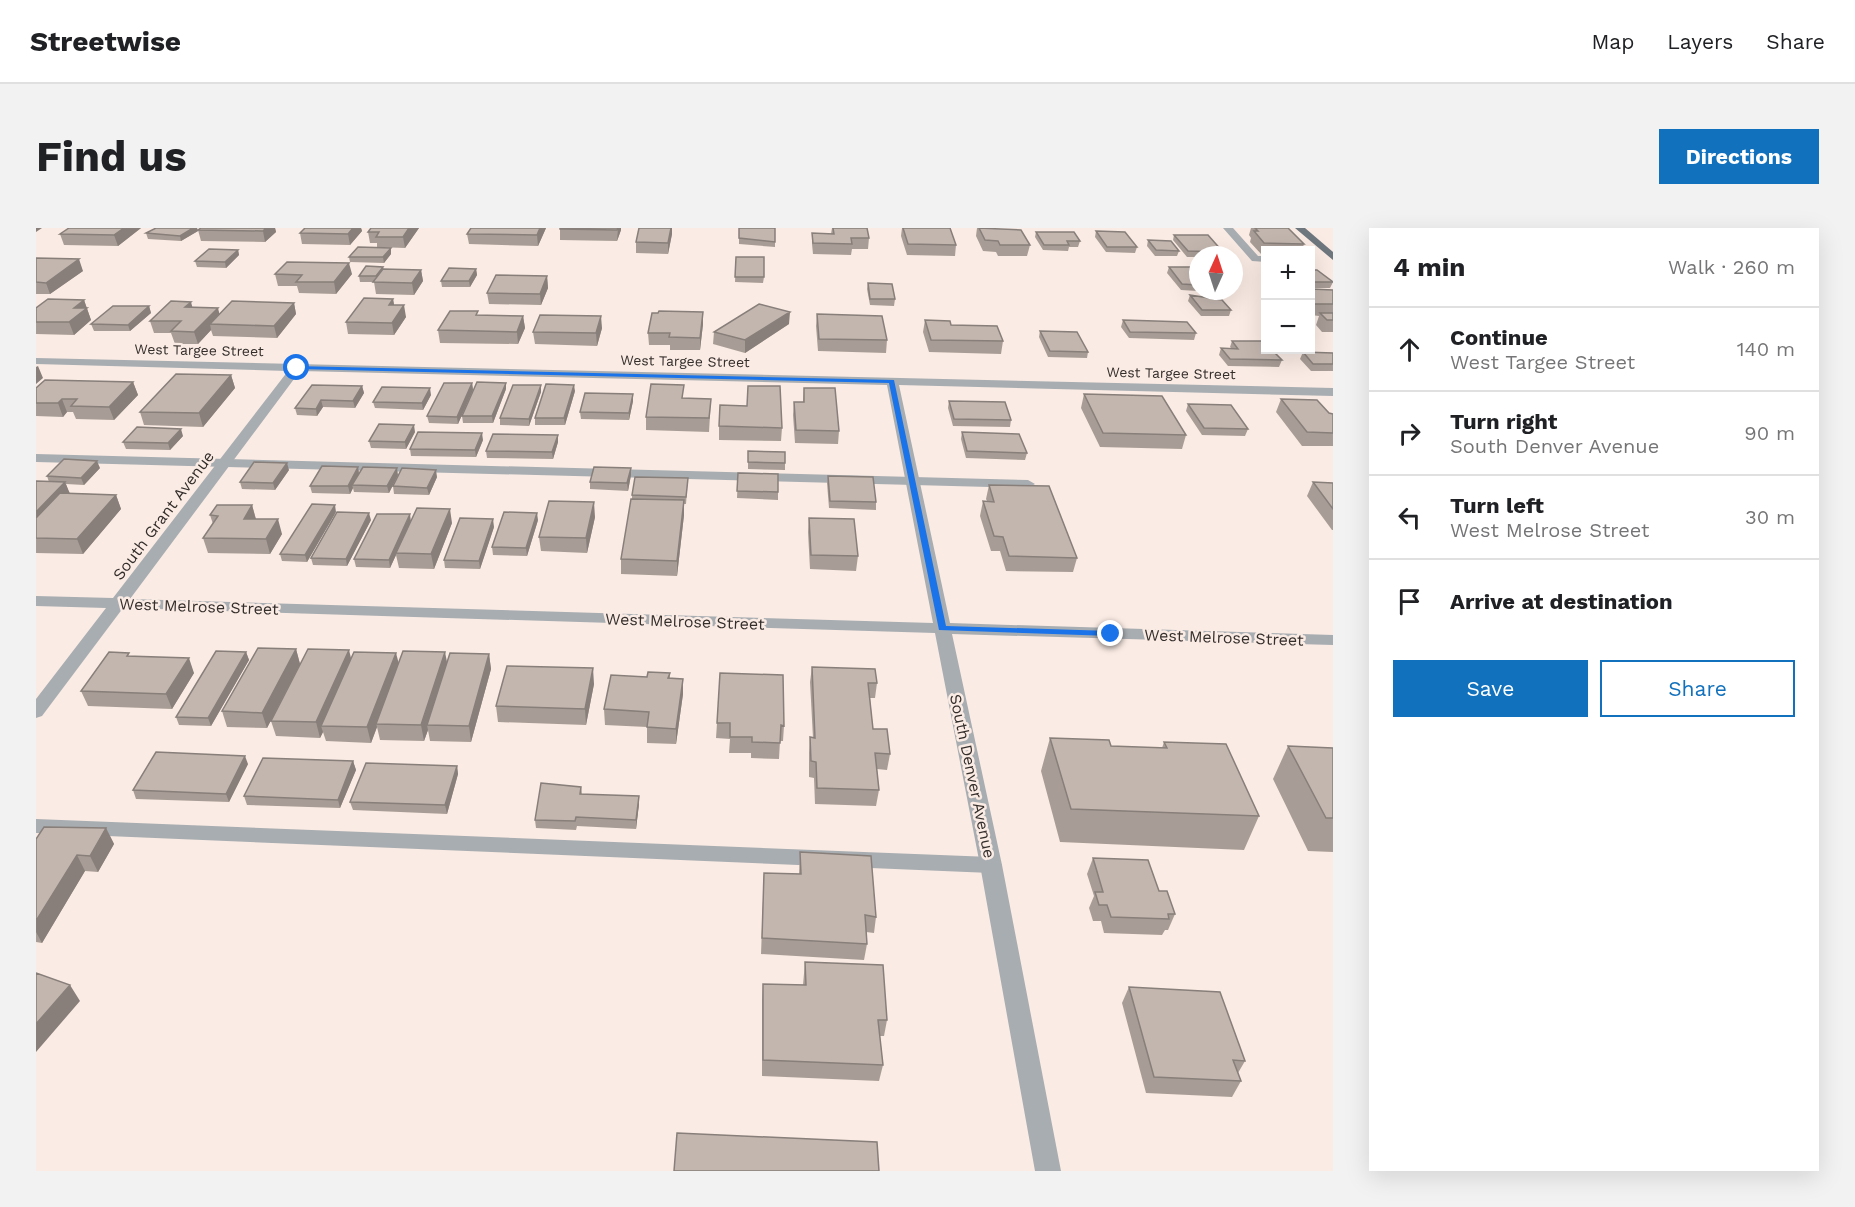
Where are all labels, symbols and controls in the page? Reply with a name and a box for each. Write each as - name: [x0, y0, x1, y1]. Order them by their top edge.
- text: Streetwise: [30, 25, 181, 58]
- text: Map: [1591, 29, 1634, 54]
- text: Layers: [1667, 29, 1733, 54]
- text: Share: [1766, 29, 1825, 54]
- button: Directions: [1659, 129, 1819, 184]
- text: Find us: [36, 132, 187, 181]
- north arrow: [1189, 246, 1243, 300]
- map controls: [1261, 246, 1315, 354]
- button: +: [1261, 246, 1315, 300]
- text: 4 min: [1393, 252, 1465, 282]
- text: Walk · 260 m: [1668, 255, 1795, 279]
- button: −: [1261, 300, 1315, 354]
- text: Continue: [1450, 325, 1548, 350]
- icon: ahead: [1393, 333, 1426, 366]
- text: 140 m: [1737, 337, 1795, 361]
- street label: West Targee Street: [134, 341, 264, 359]
- text: West Targee Street: [1450, 350, 1635, 374]
- street label: West Targee Street: [620, 352, 750, 370]
- route start: [283, 354, 309, 380]
- street label: West Targee Street: [1106, 364, 1236, 382]
- text: Turn right: [1450, 409, 1557, 434]
- icon: right: [1393, 417, 1426, 450]
- text: 90 m: [1744, 421, 1795, 445]
- text: South Denver Avenue: [1450, 434, 1659, 458]
- street label: South Grant Avenue: [109, 447, 218, 584]
- text: Turn left: [1450, 493, 1544, 518]
- icon: left: [1393, 501, 1426, 534]
- text: 30 m: [1745, 505, 1795, 529]
- text: West Melrose Street: [1450, 518, 1649, 542]
- icon: arrive: [1393, 585, 1426, 618]
- text: Arrive at destination: [1450, 589, 1673, 614]
- street label: West Melrose Street: [119, 594, 279, 619]
- street label: West Melrose Street: [605, 609, 765, 634]
- route end: [1097, 620, 1123, 646]
- street label: West Melrose Street: [1144, 625, 1304, 650]
- button: Save: [1393, 660, 1588, 717]
- button: Share: [1600, 660, 1795, 717]
- street label: South Denver Avenue: [946, 692, 999, 860]

